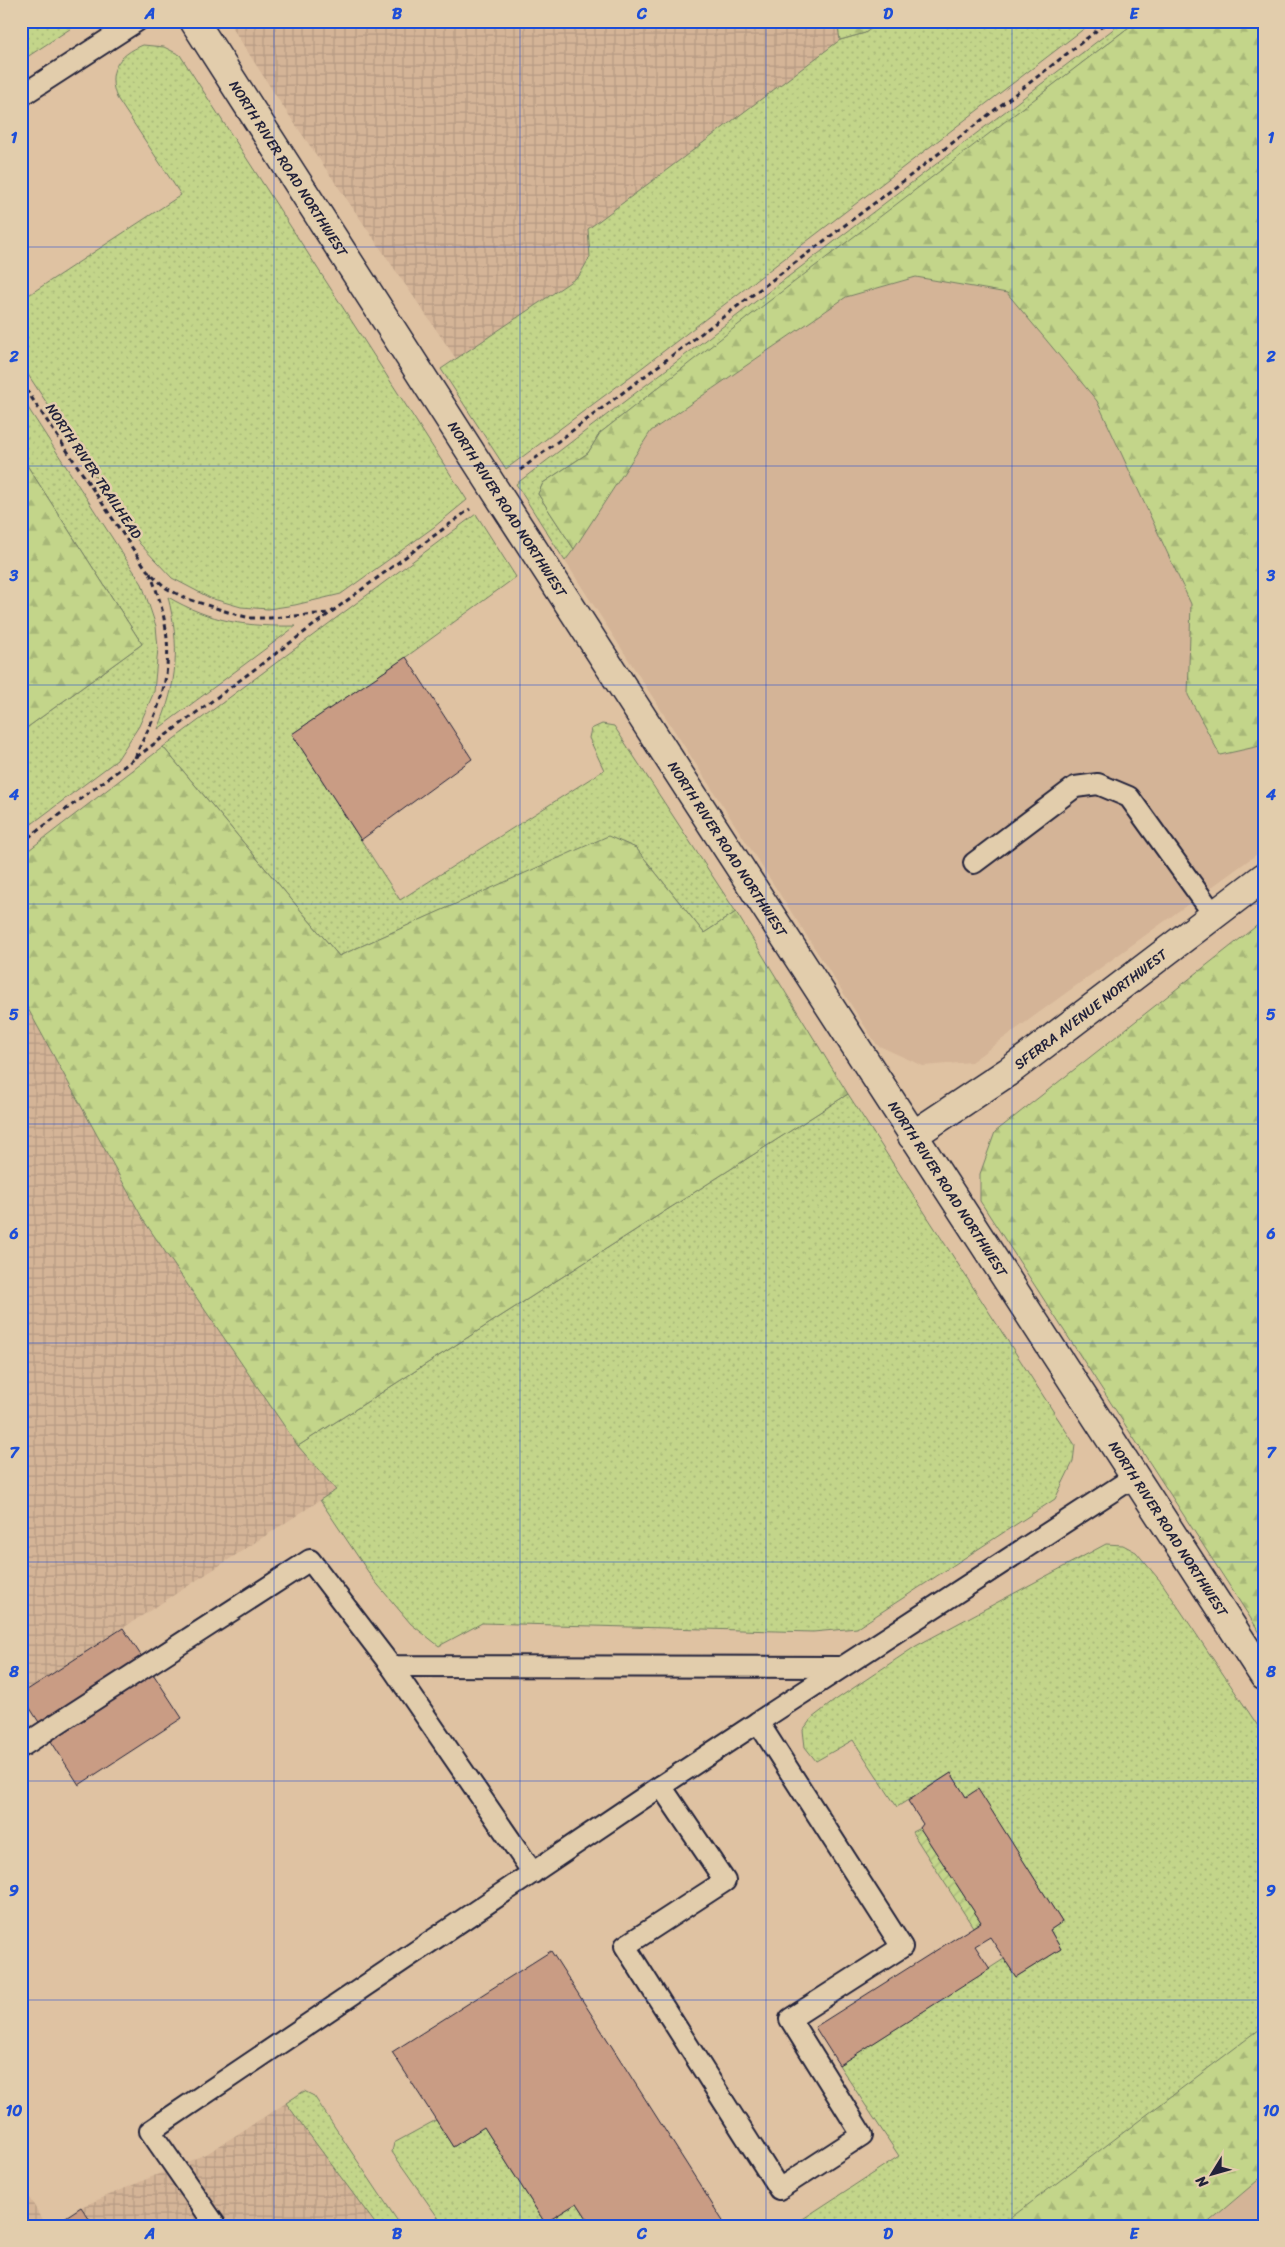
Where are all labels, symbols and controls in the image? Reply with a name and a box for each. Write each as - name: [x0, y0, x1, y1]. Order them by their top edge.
- text: A: [144, 0, 155, 28]
- text: B: [392, 0, 403, 28]
- text: C: [636, 0, 648, 28]
- text: D: [883, 0, 893, 28]
- text: E: [1130, 0, 1140, 28]
- street label: NORTH RIVER ROAD NORTHWEST: [222, 75, 355, 263]
- text: 1: [11, 123, 18, 152]
- text: 1: [1268, 123, 1275, 152]
- text: 2: [8, 342, 19, 371]
- text: 2: [1265, 342, 1276, 371]
- street label: NORTH RIVER TRAILHEAD: [39, 398, 149, 545]
- street label: NORTH RIVER ROAD NORTHWEST: [441, 416, 574, 603]
- text: 3: [9, 561, 19, 590]
- text: 3: [1266, 561, 1276, 590]
- street label: NORTH RIVER ROAD NORTHWEST: [661, 756, 794, 943]
- text: 4: [8, 780, 19, 809]
- text: 4: [1265, 780, 1276, 809]
- street label: SFERRA AVENUE NORTHWEST: [1009, 942, 1174, 1076]
- text: 5: [9, 1000, 19, 1029]
- text: 5: [1266, 1000, 1276, 1029]
- street label: NORTH RIVER ROAD NORTHWEST: [881, 1096, 1015, 1283]
- text: 6: [8, 1219, 19, 1248]
- text: 6: [1265, 1219, 1276, 1248]
- street label: NORTH RIVER ROAD NORTHWEST: [1101, 1436, 1235, 1623]
- text: 7: [9, 1438, 20, 1467]
- text: 7: [1266, 1438, 1277, 1467]
- text: 8: [8, 1657, 19, 1686]
- text: 8: [1265, 1657, 1276, 1686]
- text: 9: [9, 1876, 19, 1905]
- text: 9: [1266, 1876, 1276, 1905]
- text: 10: [6, 2096, 22, 2125]
- text: 10: [1263, 2096, 1279, 2125]
- north arrow: [1188, 2150, 1238, 2200]
- text: N: [1189, 2170, 1216, 2194]
- text: A: [144, 2219, 155, 2247]
- text: B: [392, 2219, 403, 2247]
- text: C: [636, 2219, 648, 2247]
- text: D: [883, 2219, 893, 2247]
- text: E: [1130, 2219, 1140, 2247]

